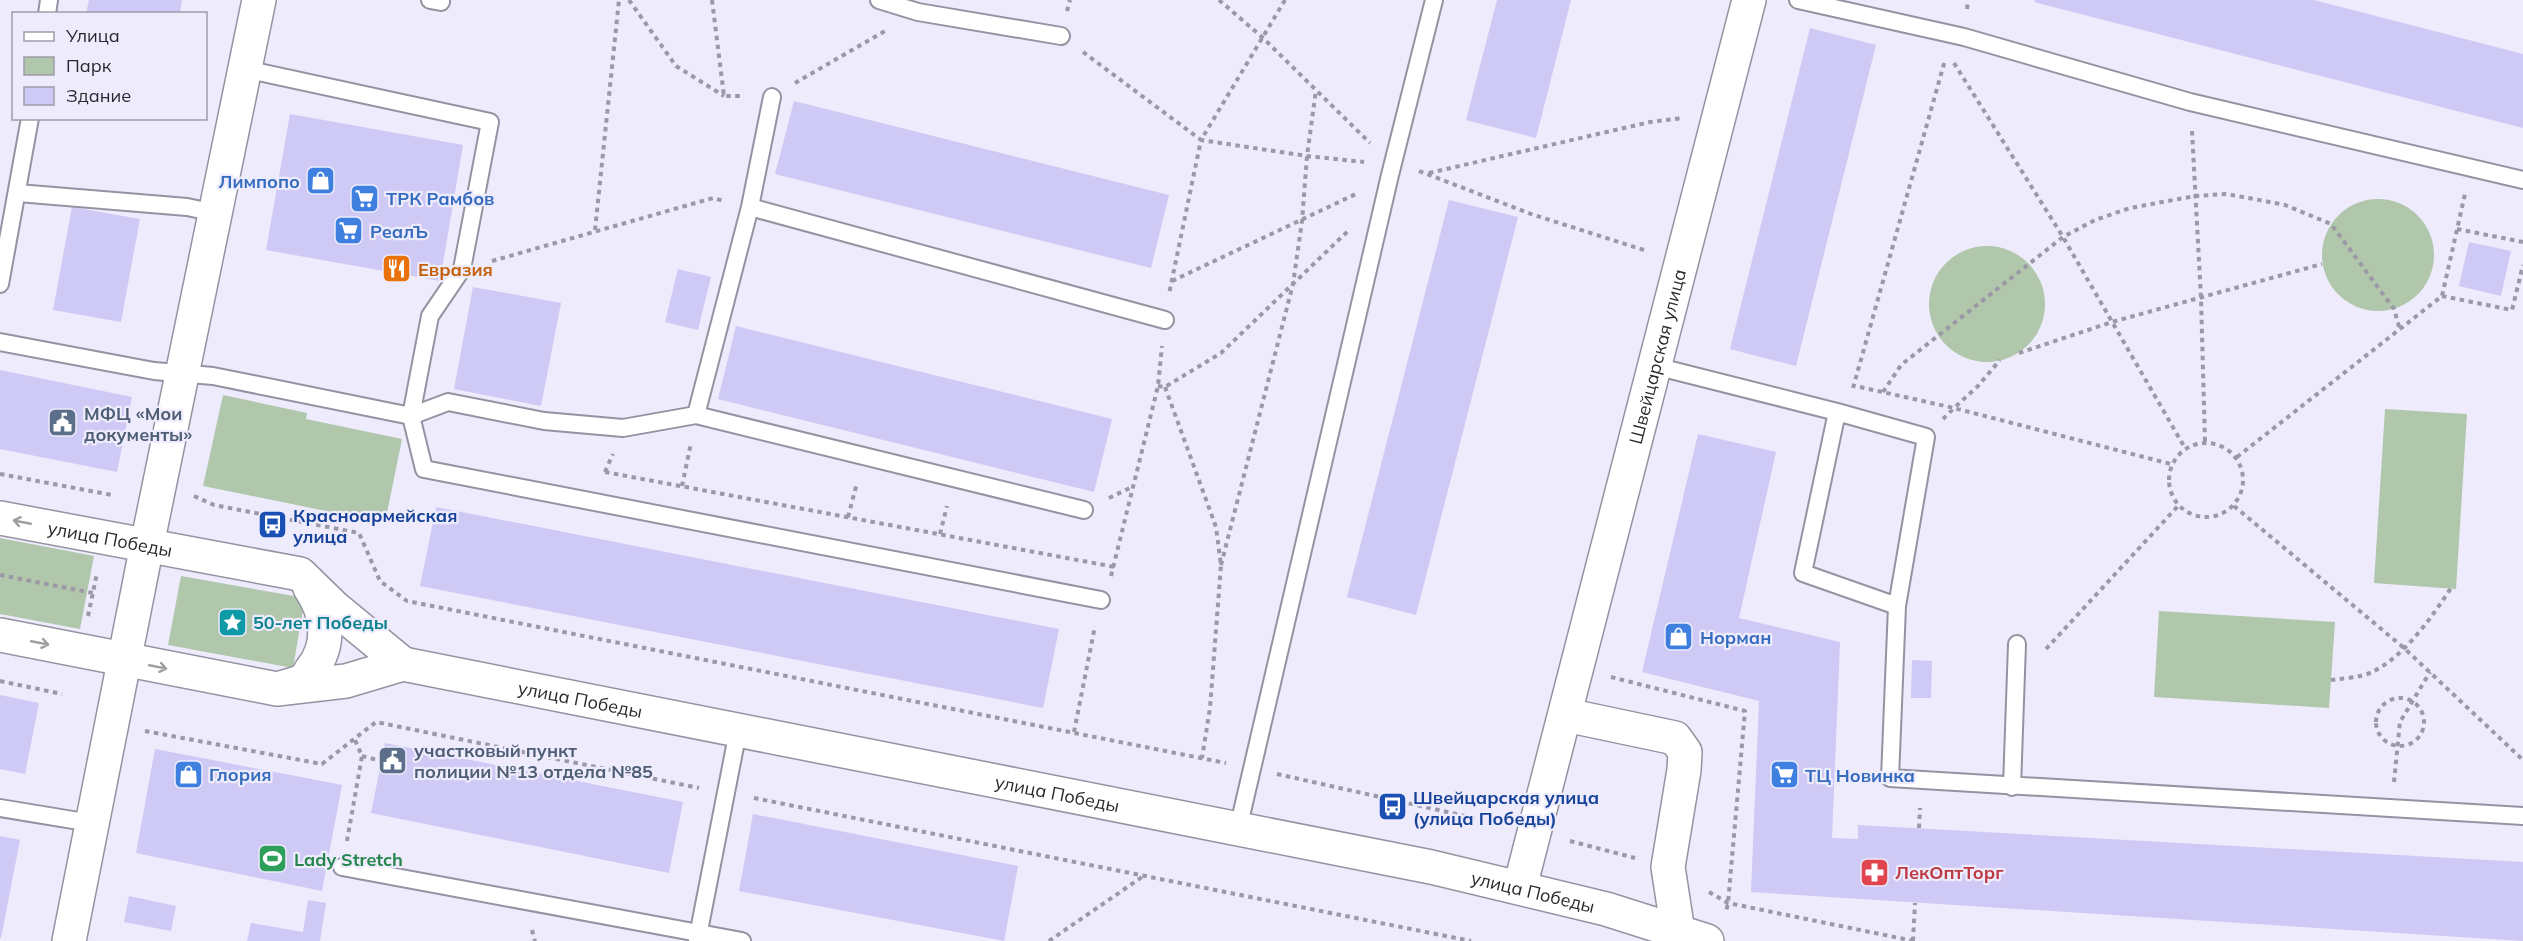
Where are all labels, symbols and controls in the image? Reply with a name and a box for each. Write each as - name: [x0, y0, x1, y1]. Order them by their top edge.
- legend: [12, 12, 207, 120]
- text: Улица: [65, 24, 120, 47]
- text: Парк: [66, 54, 112, 77]
- text: Здание: [66, 84, 131, 107]
- shop icon: Лимпопо: [305, 165, 337, 197]
- place label: Лимпопо: [219, 170, 300, 193]
- supermarket icon: ТРК Рамбов: [349, 182, 381, 214]
- place label: ТРК Рамбов: [386, 187, 494, 210]
- supermarket icon: РеалЪ: [333, 215, 365, 247]
- place label: РеалЪ: [370, 220, 428, 243]
- restaurant icon: Евразия: [381, 253, 413, 285]
- place label: Евразия: [418, 258, 493, 281]
- street label: Швейцарская улица: [1623, 266, 1691, 446]
- place label: МФЦ «Мои документы»: [84, 402, 192, 446]
- public building icon: МФЦ «Мои документы»: [47, 407, 79, 439]
- place label: Красноармейская улица: [293, 504, 457, 548]
- bus stop icon: Красноармейская улица: [256, 509, 288, 541]
- one-way arrow: [13, 516, 33, 527]
- street label: улица Победы: [46, 516, 174, 561]
- place icon: 50-лет Победы: [216, 606, 248, 638]
- place label: 50-лет Победы: [253, 611, 388, 634]
- shop icon: Норман: [1663, 621, 1695, 653]
- place label: Норман: [1700, 626, 1771, 649]
- one-way arrow: [30, 638, 49, 649]
- one-way arrow: [148, 662, 167, 673]
- street label: улица Победы: [516, 676, 645, 723]
- place label: участковый пункт полиции №13 отдела №85: [414, 739, 653, 783]
- public building icon: участковый пункт полиции №13 отдела №85: [377, 744, 409, 776]
- shop icon: Глория: [172, 758, 204, 790]
- supermarket icon: ТЦ Новинка: [1768, 759, 1800, 791]
- place label: Глория: [209, 763, 271, 786]
- place label: ТЦ Новинка: [1805, 764, 1915, 787]
- street label: улица Победы: [993, 770, 1121, 817]
- place label: Швейцарская улица (улица Победы): [1413, 786, 1599, 830]
- bus stop icon: Швейцарская улица (улица Победы): [1376, 791, 1408, 823]
- sports icon: Lady Stretch: [257, 843, 289, 875]
- place label: Lady Stretch: [294, 848, 403, 871]
- pharmacy icon: ЛекОптТорг: [1858, 856, 1890, 888]
- place label: ЛекОптТорг: [1895, 861, 2004, 884]
- street label: улица Победы: [1469, 866, 1597, 917]

